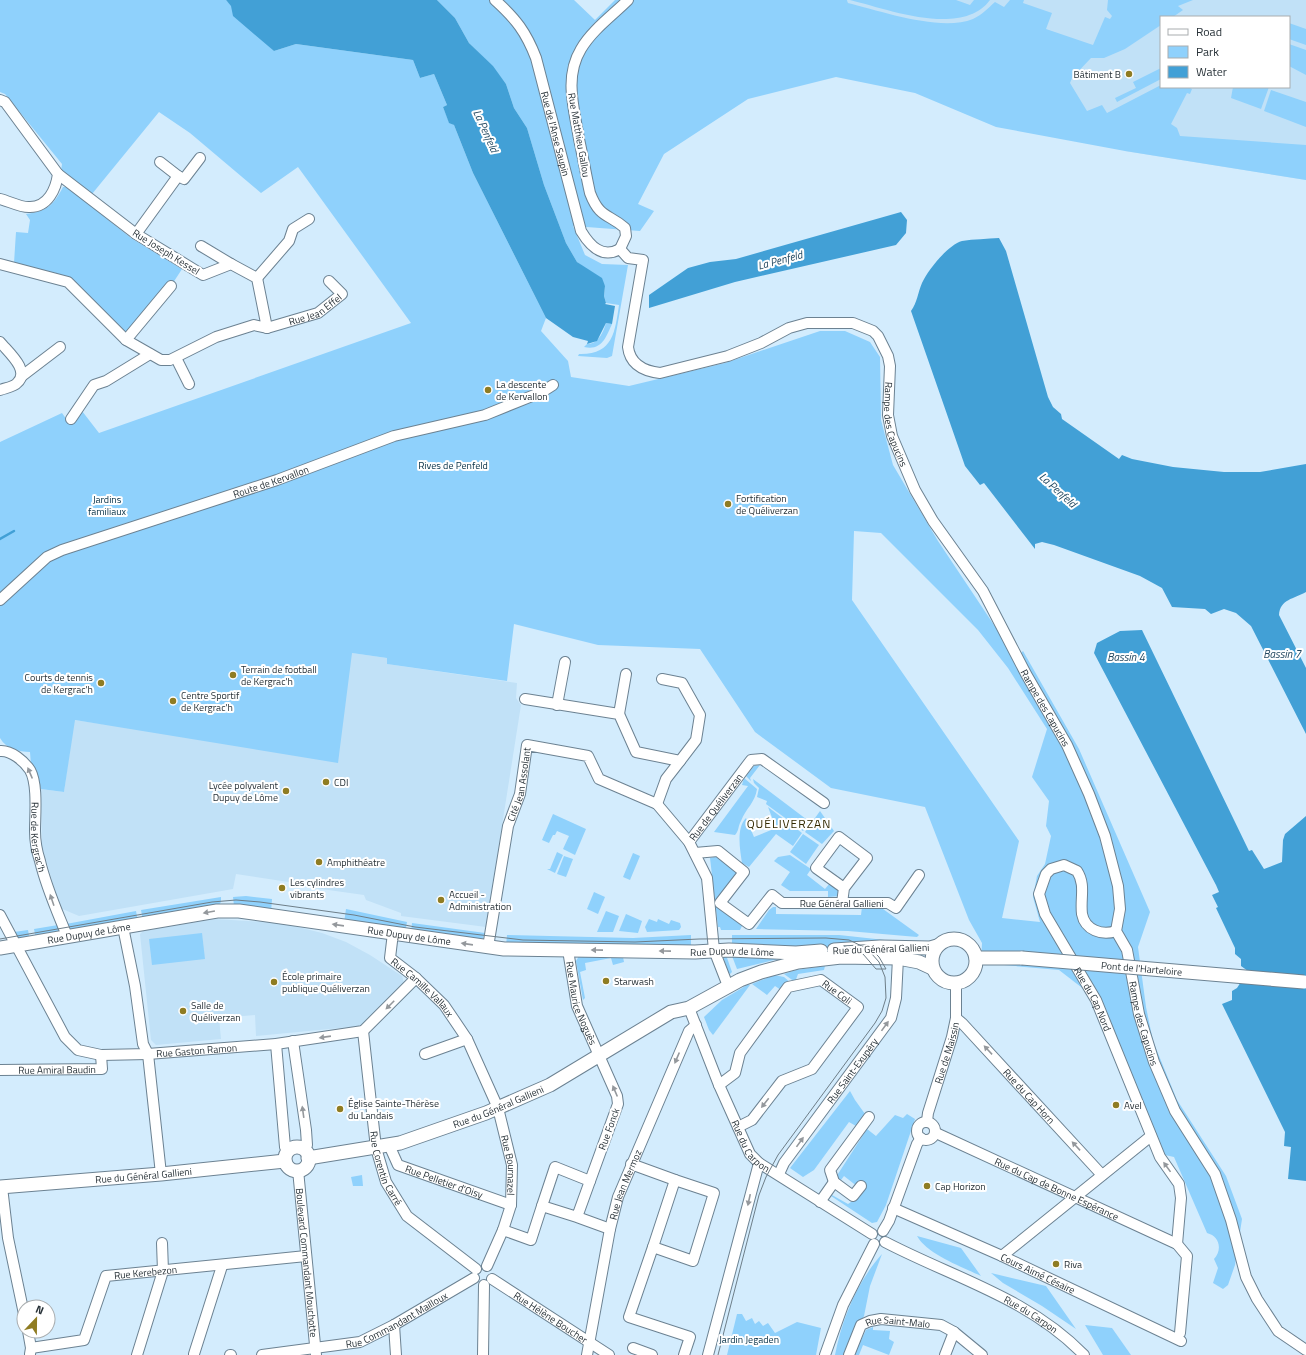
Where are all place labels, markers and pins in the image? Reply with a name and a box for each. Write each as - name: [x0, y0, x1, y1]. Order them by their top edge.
- place label: Bâtiment B: [1074, 67, 1121, 82]
- marker: Bâtiment B: [1124, 69, 1134, 79]
- place label: La descente de Kervallon: [496, 377, 548, 404]
- marker: La descente de Kervallon: [483, 385, 493, 395]
- place label: Fortification de Quéliverzan: [736, 491, 798, 518]
- marker: Fortification de Quéliverzan: [723, 499, 733, 509]
- place label: Terrain de football de Kergrac'h: [241, 662, 317, 689]
- place label: Courts de tennis de Kergrac'h: [25, 670, 93, 697]
- marker: Terrain de football de Kergrac'h: [228, 670, 238, 680]
- marker: Courts de tennis de Kergrac'h: [96, 678, 106, 688]
- place label: Centre Sportif de Kergrac'h: [181, 688, 240, 715]
- marker: Centre Sportif de Kergrac'h: [168, 696, 178, 706]
- place label: CDI: [334, 775, 348, 790]
- marker: CDI: [321, 777, 331, 787]
- place label: Lycée polyvalent Dupuy de Lôme: [209, 778, 278, 805]
- marker: Lycée polyvalent Dupuy de Lôme: [281, 786, 291, 796]
- place label: Amphithéatre: [327, 855, 385, 870]
- marker: Amphithéatre: [314, 857, 324, 867]
- place label: Les cylindres vibrants: [290, 875, 344, 902]
- marker: Les cylindres vibrants: [277, 883, 287, 893]
- place label: Accueil - Administration: [449, 887, 511, 914]
- marker: Accueil - Administration: [436, 895, 446, 905]
- place label: École primaire publique Quéliverzan: [282, 969, 370, 996]
- place label: Starwash: [614, 974, 654, 989]
- marker: Starwash: [601, 976, 611, 986]
- marker: École primaire publique Quéliverzan: [269, 977, 279, 987]
- place label: Salle de Quéliverzan: [191, 998, 241, 1025]
- marker: Salle de Quéliverzan: [178, 1006, 188, 1016]
- place label: Église Sainte-Thérèse du Landais: [348, 1096, 439, 1123]
- place label: Avel: [1124, 1098, 1142, 1113]
- marker: Avel: [1111, 1100, 1121, 1110]
- marker: Église Sainte-Thérèse du Landais: [335, 1104, 345, 1114]
- place label: Cap Horizon: [935, 1179, 986, 1194]
- marker: Cap Horizon: [922, 1181, 932, 1191]
- place label: Riva: [1064, 1257, 1082, 1272]
- marker: Riva: [1051, 1259, 1061, 1269]

